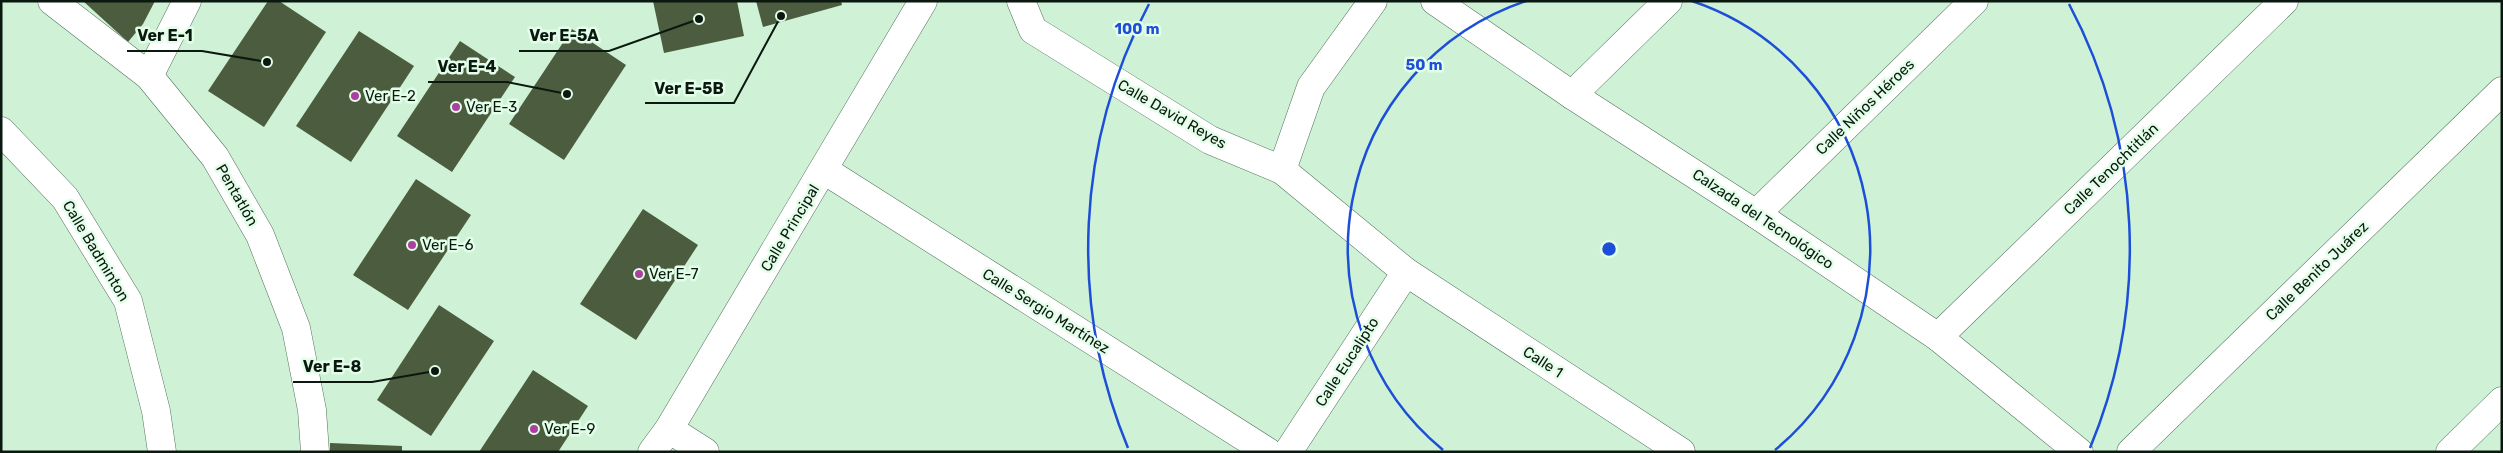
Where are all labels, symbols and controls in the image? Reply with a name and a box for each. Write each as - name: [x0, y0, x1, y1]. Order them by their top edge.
- callout: Ver E-1: [127, 20, 202, 51]
- callout: Ver E-5A: [519, 20, 609, 51]
- text: 100 m: [1115, 20, 1159, 38]
- text: Ver E-1: [137, 26, 193, 45]
- text: Ver E-5A: [529, 26, 599, 45]
- callout: Ver E-4: [428, 51, 507, 82]
- street label: Calle Niños Héroes: [1812, 55, 1918, 159]
- text: 50 m: [1406, 56, 1442, 74]
- text: Ver E-4: [438, 57, 496, 76]
- callout: Ver E-5B: [645, 72, 734, 103]
- street label: Calle David Reyes: [1114, 76, 1230, 153]
- text: Ver E-5B: [654, 79, 724, 98]
- place label: Ver E-2: [365, 87, 416, 105]
- marker: Ver E-2: [349, 90, 361, 102]
- place label: Ver E-3: [466, 98, 517, 116]
- marker: Ver E-3: [450, 101, 462, 113]
- street label: Calle Tenochtitlán: [2060, 119, 2162, 219]
- street label: Pentatlón: [212, 161, 262, 229]
- street label: Calzada del Tecnológico: [1689, 165, 1837, 273]
- street label: Calle Principal: [757, 181, 823, 275]
- street label: Calle Badminton: [59, 197, 133, 305]
- street label: Calle Benito Juárez: [2262, 217, 2372, 324]
- place label: Ver E-6: [422, 236, 474, 254]
- marker: Ver E-6: [406, 239, 418, 251]
- centre of rings: [1600, 240, 1618, 258]
- place label: Ver E-7: [649, 265, 699, 283]
- street label: Calle Sergio Martínez: [979, 265, 1113, 358]
- marker: Ver E-7: [633, 268, 645, 280]
- street label: Calle Eucalipto: [1311, 314, 1383, 410]
- street label: Calle 1: [1520, 342, 1566, 382]
- callout: Ver E-8: [293, 351, 372, 382]
- text: Ver E-8: [303, 357, 361, 376]
- place label: Ver E-9: [544, 420, 595, 438]
- marker: Ver E-9: [528, 423, 540, 435]

